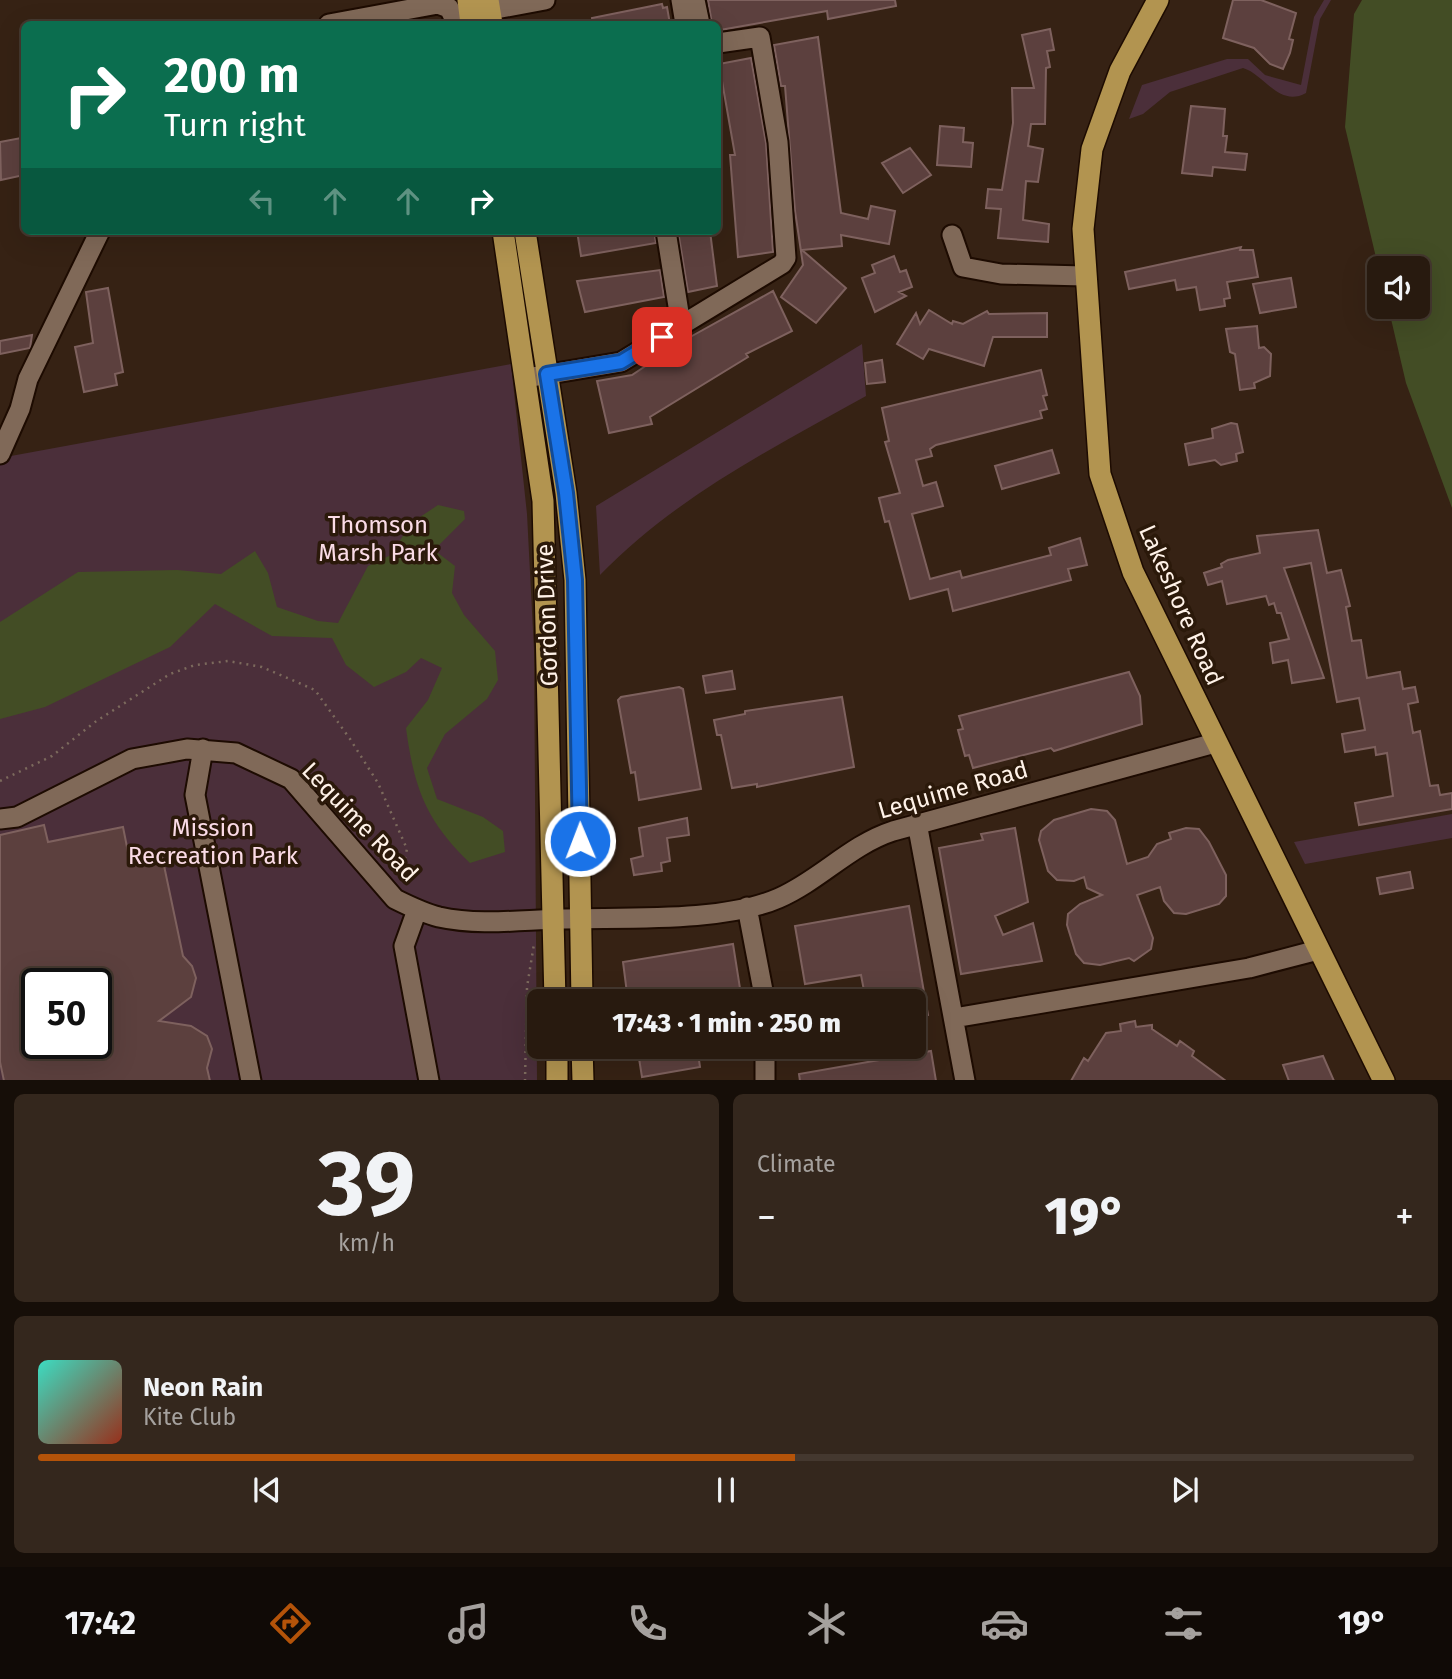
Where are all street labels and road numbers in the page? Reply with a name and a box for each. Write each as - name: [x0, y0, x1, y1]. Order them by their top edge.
- street label: Lakeshore Road: [1133, 520, 1229, 690]
- street label: Gordon Drive: [531, 543, 563, 687]
- street label: Lequime Road: [875, 755, 1031, 825]
- street label: Lequime Road: [296, 757, 424, 887]

